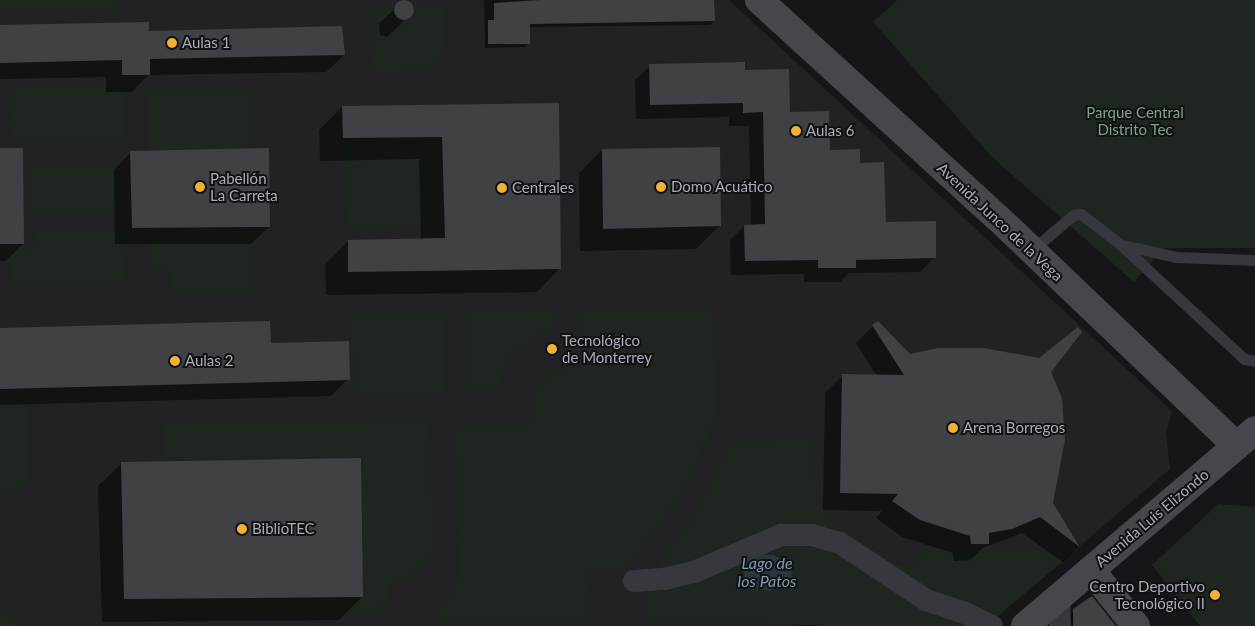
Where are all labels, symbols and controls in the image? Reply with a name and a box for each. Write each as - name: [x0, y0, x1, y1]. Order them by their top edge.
- place label: Aulas 1: [182, 34, 230, 52]
- marker: Aulas 1: [166, 37, 178, 49]
- park label: Parque Central Distrito Tec: [1086, 103, 1184, 138]
- place label: Aulas 6: [806, 122, 854, 140]
- marker: Aulas 6: [790, 125, 802, 137]
- street label: Avenida Junco de la Vega: [933, 159, 1067, 285]
- place label: Pabellón La Carreta: [210, 169, 278, 204]
- place label: Domo Acuático: [671, 178, 773, 196]
- place label: Centrales: [512, 179, 574, 197]
- marker: Pabellón La Carreta: [194, 181, 206, 193]
- marker: Domo Acuático: [655, 181, 667, 193]
- marker: Centrales: [496, 182, 508, 194]
- place label: Tecnológico de Monterrey: [562, 331, 652, 366]
- marker: Tecnológico de Monterrey: [546, 343, 558, 355]
- place label: Aulas 2: [185, 352, 233, 370]
- marker: Aulas 2: [169, 355, 181, 367]
- place label: Arena Borregos: [963, 419, 1065, 437]
- marker: Arena Borregos: [947, 422, 959, 434]
- street label: Avenida Luis Elizondo: [1092, 465, 1212, 571]
- place label: BiblioTEC: [252, 520, 315, 538]
- marker: BiblioTEC: [236, 523, 248, 535]
- water label: Lago de los Patos: [738, 553, 796, 591]
- place label: Centro Deportivo Tecnológico II: [1089, 577, 1205, 612]
- marker: Centro Deportivo Tecnológico II: [1209, 589, 1221, 601]

